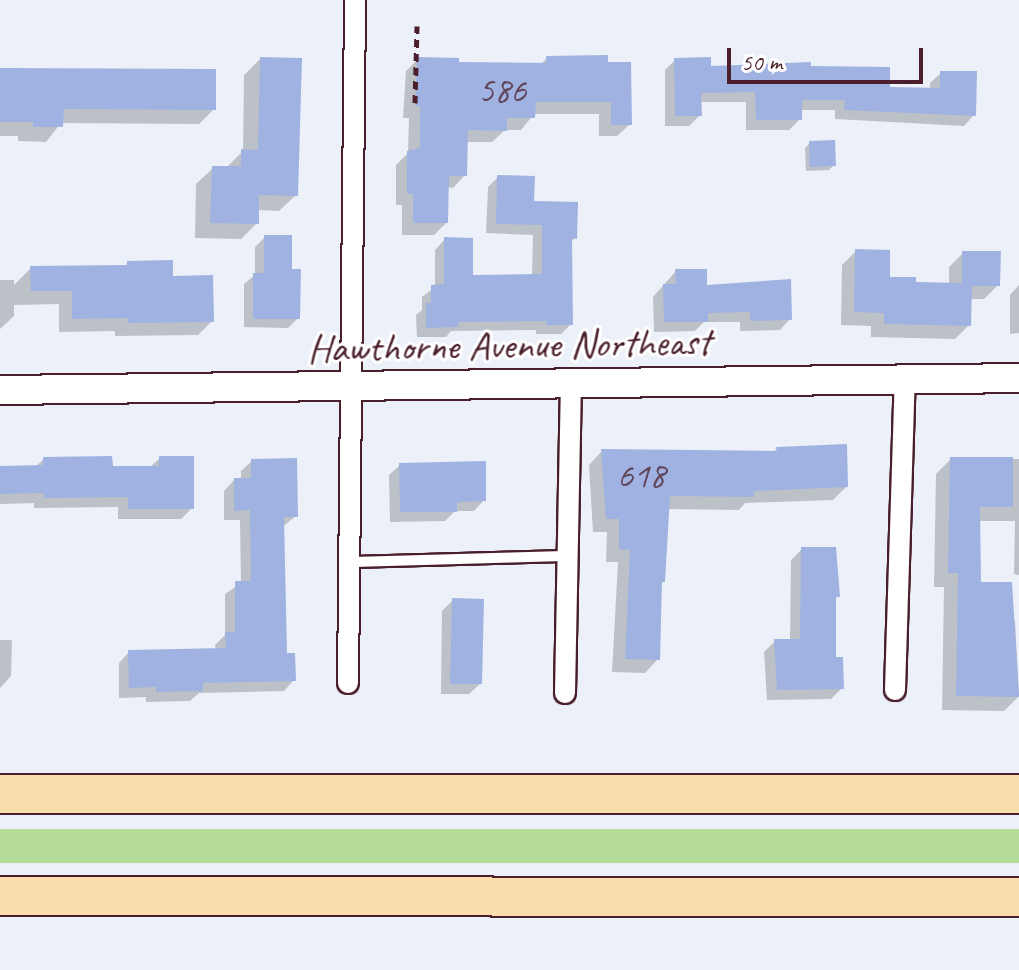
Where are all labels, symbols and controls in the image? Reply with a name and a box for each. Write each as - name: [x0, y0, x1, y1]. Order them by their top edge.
- scale bar: [731, 32, 927, 82]
- text: 50 m: [741, 47, 782, 77]
- house number: 586: [478, 69, 526, 113]
- street label: Hawthorne Avenue Northeast: [307, 317, 711, 373]
- house number: 618: [617, 454, 665, 498]

